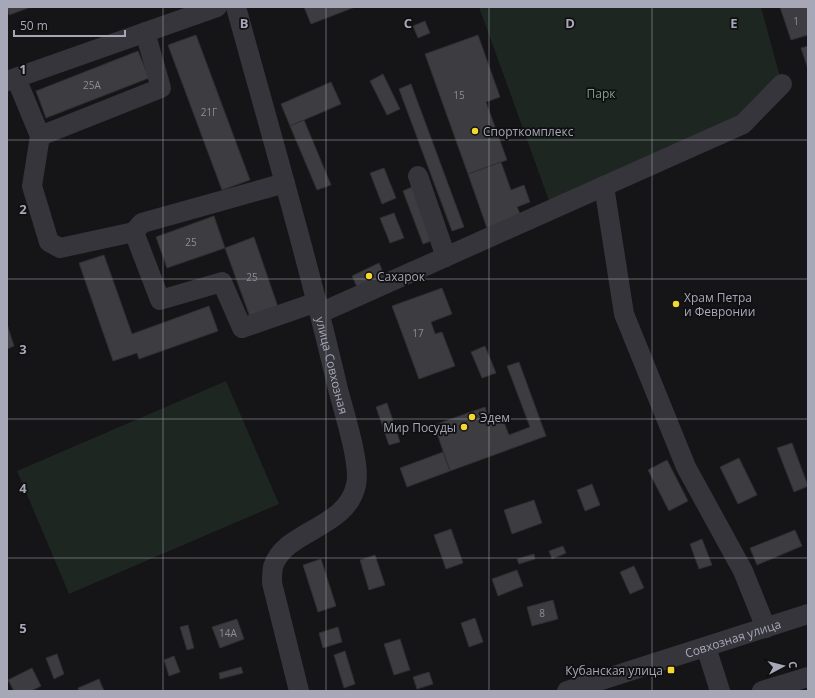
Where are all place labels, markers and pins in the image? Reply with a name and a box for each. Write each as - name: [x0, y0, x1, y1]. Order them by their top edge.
- place label: Спорткомплекс: [483, 123, 574, 140]
- marker: Спорткомплекс: [470, 126, 480, 136]
- place label: Сахарок: [377, 268, 426, 285]
- marker: Сахарок: [364, 271, 374, 281]
- place label: Храм Петра и Февронии: [684, 289, 755, 320]
- marker: Храм Петра и Февронии: [671, 299, 681, 309]
- place label: Эдем: [480, 409, 510, 426]
- marker: Эдем: [467, 412, 477, 422]
- place label: Мир Посуды: [383, 419, 456, 436]
- marker: Мир Посуды: [459, 422, 469, 432]
- place label: Кубанская улица: [565, 662, 663, 679]
- marker: Кубанская улица: [666, 665, 676, 675]

